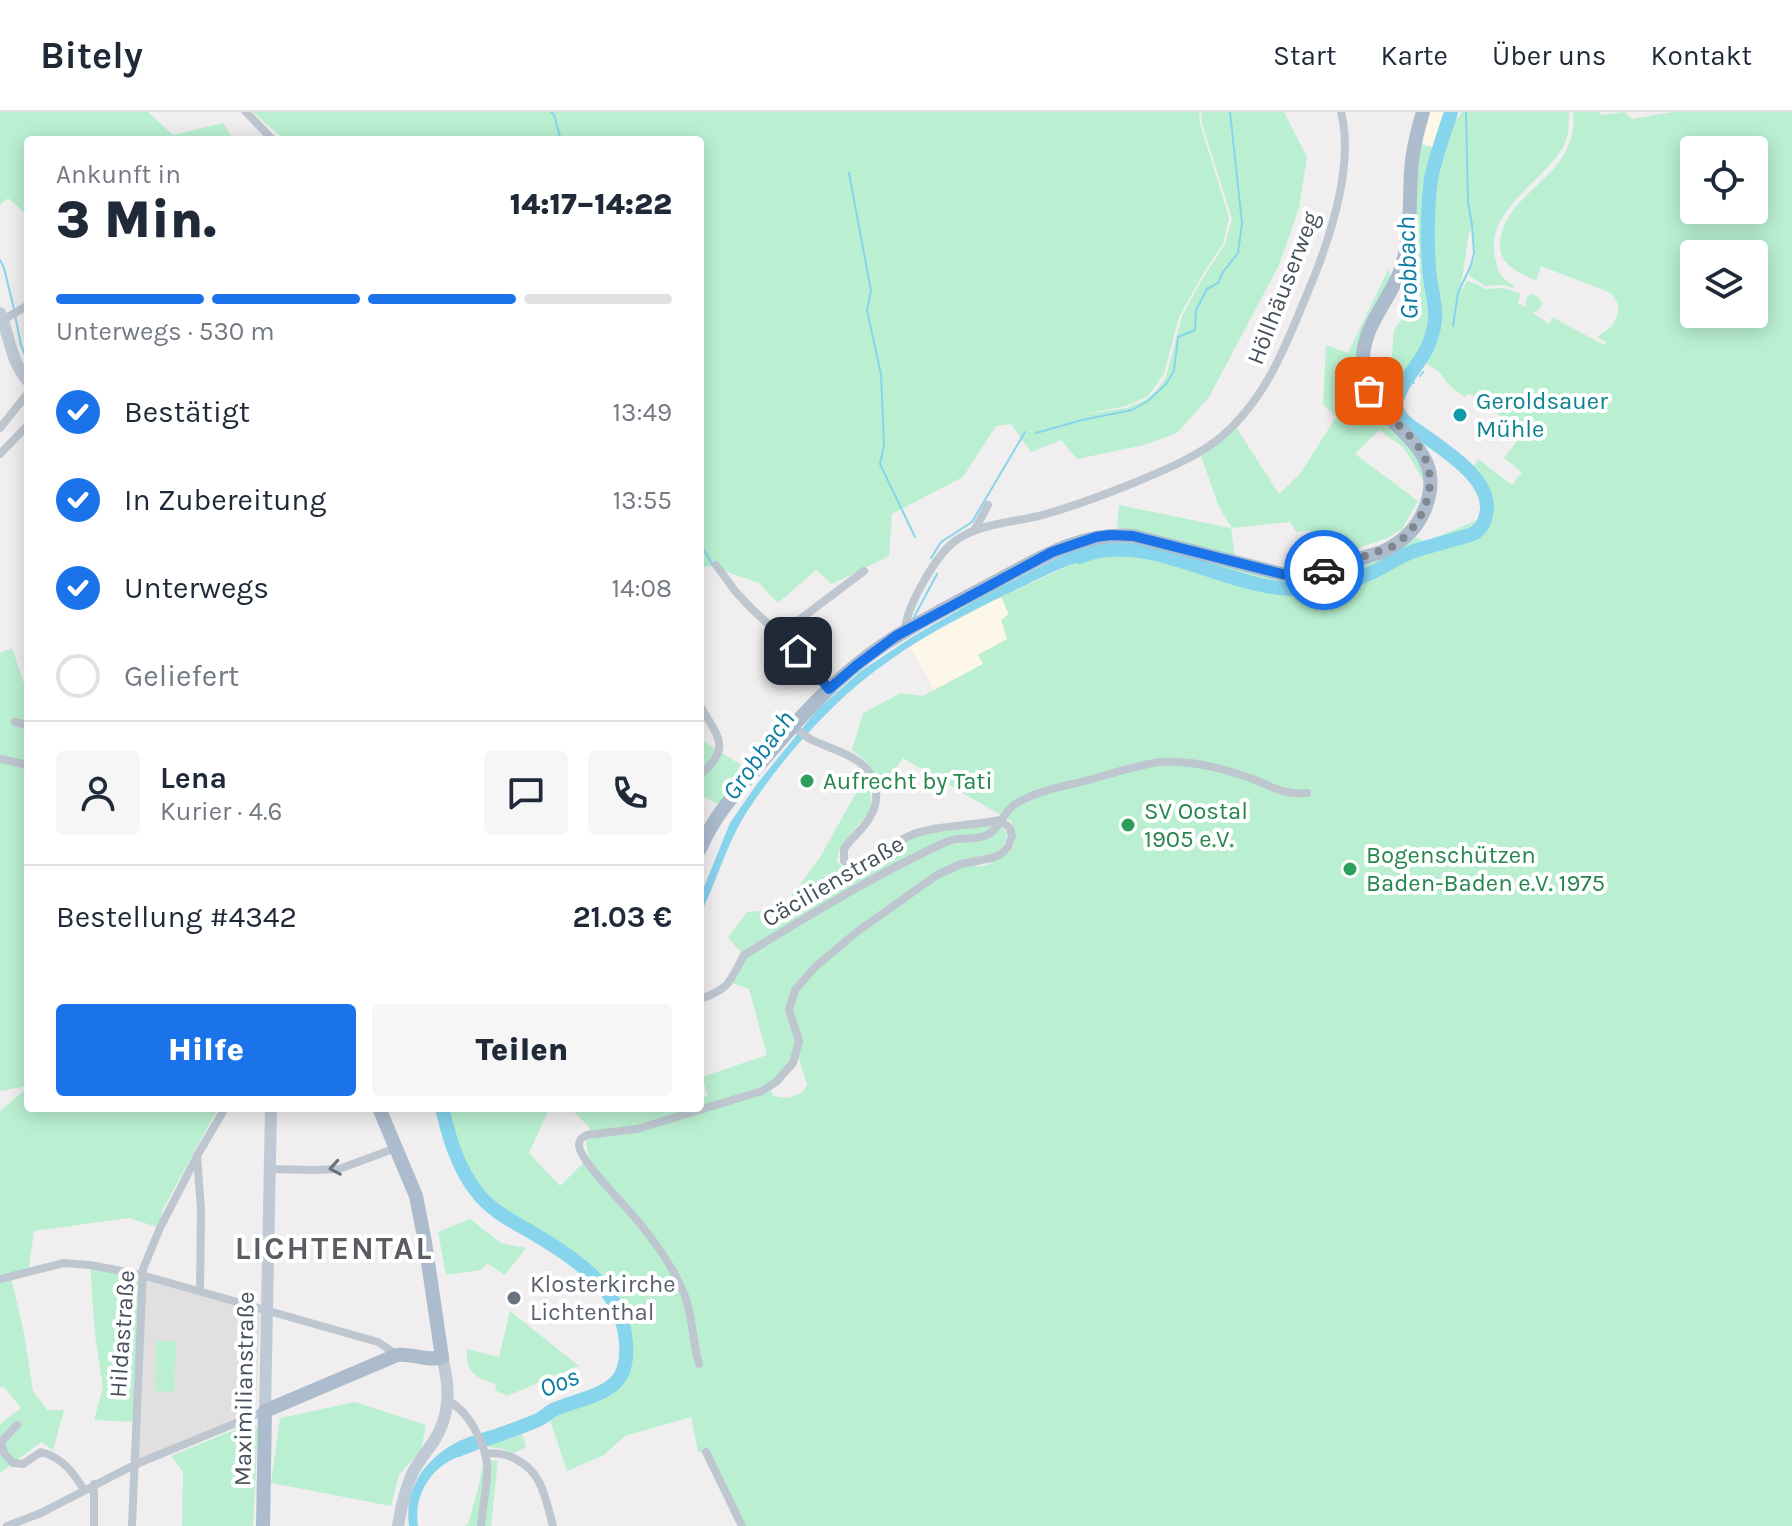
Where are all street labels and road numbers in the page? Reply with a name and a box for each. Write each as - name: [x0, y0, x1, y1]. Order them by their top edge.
- street label: Höllhäuserweg: [1241, 207, 1325, 368]
- street label: Cäcilienstraße: [757, 829, 909, 933]
- street label: Hildastraße: [104, 1269, 140, 1399]
- street label: Maximilianstraße: [228, 1291, 260, 1487]

